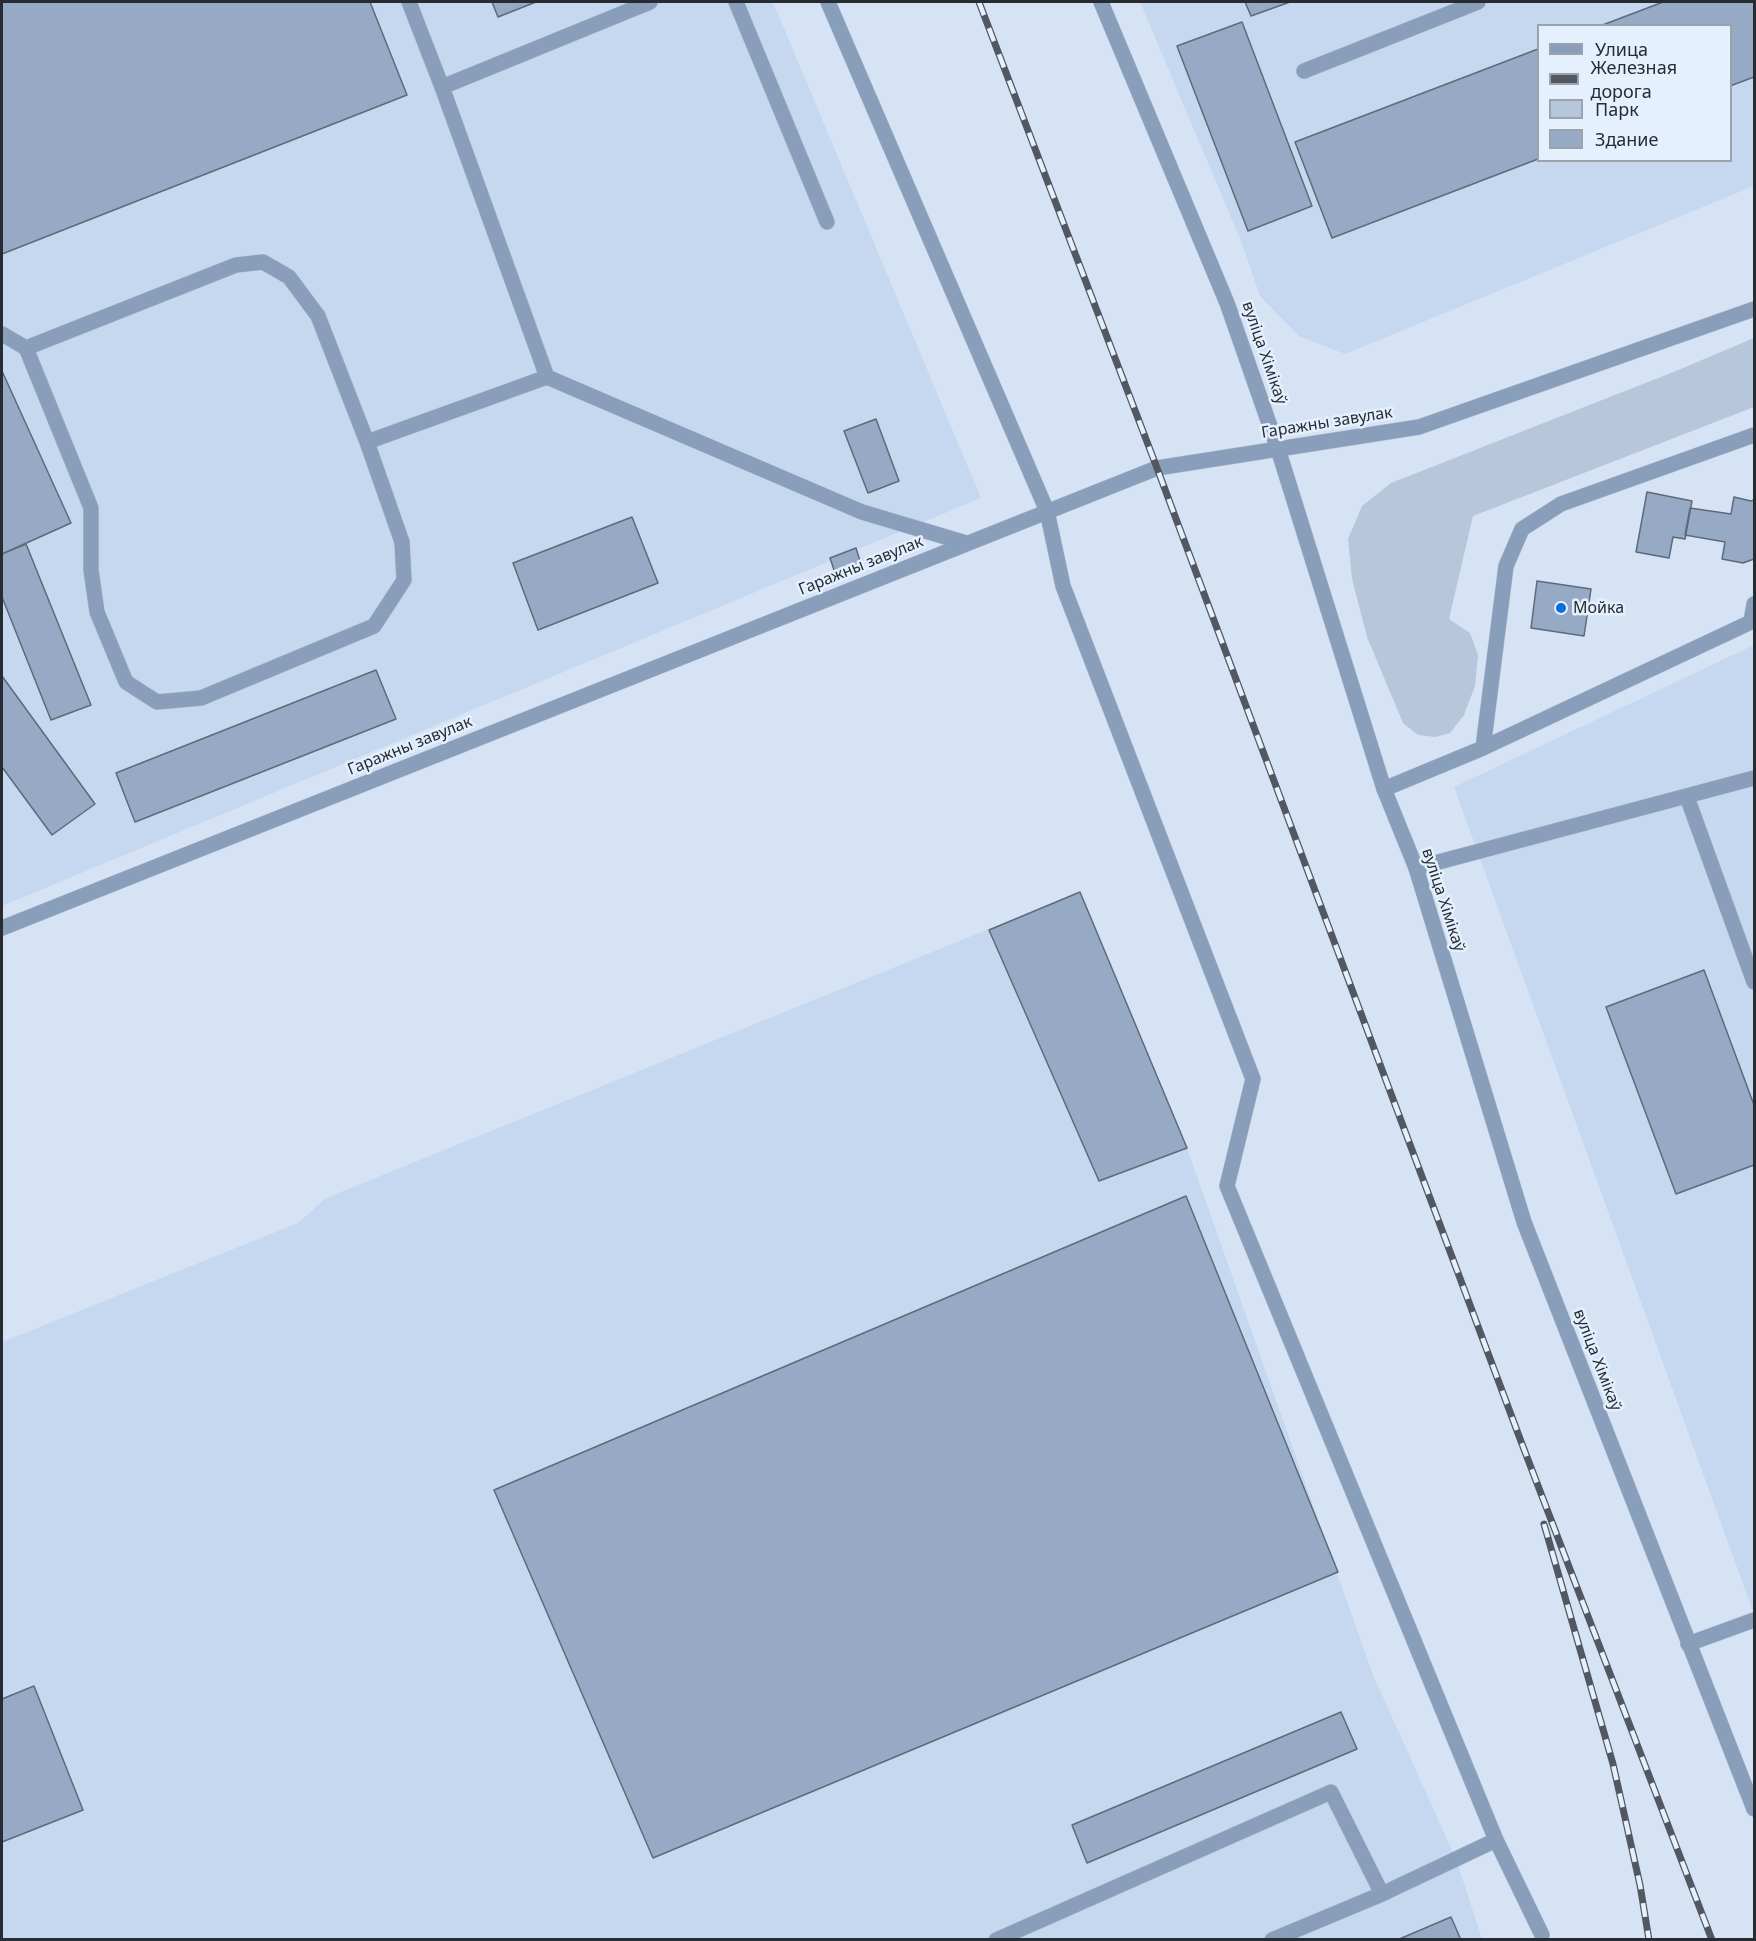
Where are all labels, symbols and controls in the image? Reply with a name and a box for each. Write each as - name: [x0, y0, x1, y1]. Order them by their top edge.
- legend: [1537, 24, 1732, 162]
- text: Улица: [1595, 37, 1648, 61]
- text: Железная дорога: [1591, 55, 1677, 103]
- text: Парк: [1595, 97, 1639, 121]
- text: Здание: [1595, 127, 1658, 151]
- street label: вуліца Хімікаў: [1237, 299, 1291, 407]
- street label: Гаражны завулак: [1260, 403, 1394, 443]
- street label: Гаражны завулак: [796, 532, 926, 600]
- place label: Мойка: [1573, 598, 1624, 618]
- marker: Мойка: [1554, 601, 1568, 615]
- street label: Гаражны завулак: [345, 712, 475, 780]
- street label: вуліца Хімікаў: [1417, 846, 1469, 954]
- street label: вуліца Хімікаў: [1569, 1306, 1625, 1414]

